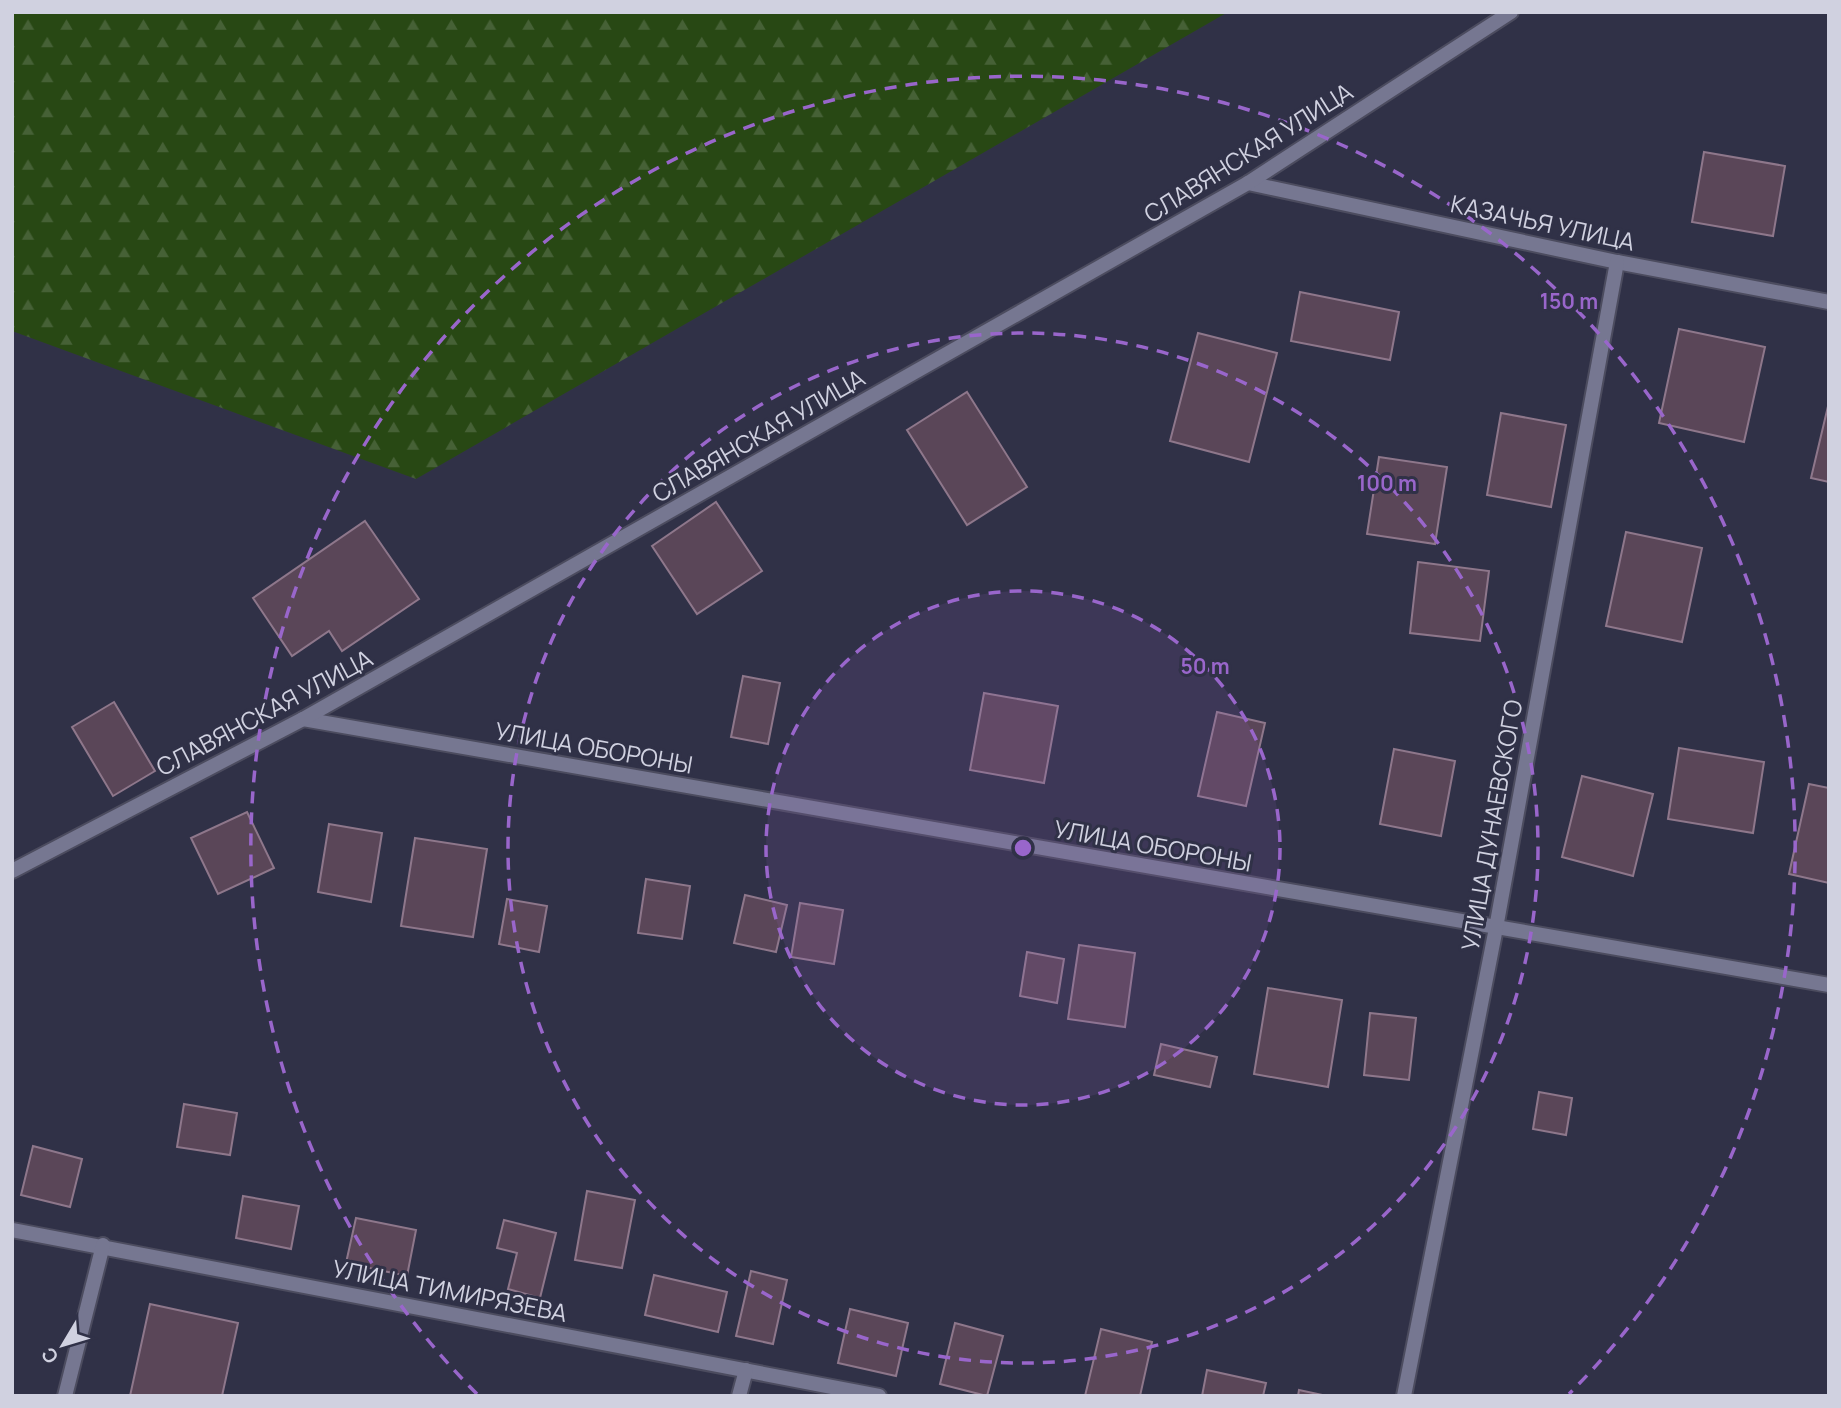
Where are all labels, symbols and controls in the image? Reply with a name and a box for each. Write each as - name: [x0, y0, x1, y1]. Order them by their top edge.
- street label: СЛАВЯНСКАЯ УЛИЦА: [1137, 74, 1359, 230]
- street label: КАЗАЧЬЯ УЛИЦА: [1448, 186, 1638, 258]
- text: 150 m: [1540, 287, 1598, 315]
- street label: СЛАВЯНСКАЯ УЛИЦА: [646, 361, 870, 509]
- text: 100 m: [1357, 469, 1417, 497]
- street label: СЛАВЯНСКАЯ УЛИЦА: [150, 641, 378, 783]
- text: 50 m: [1180, 652, 1230, 680]
- street label: УЛИЦА ДУНАЕВСКОГО: [1453, 697, 1529, 953]
- street label: УЛИЦА ОБОРОНЫ: [493, 713, 695, 781]
- street label: УЛИЦА ОБОРОНЫ: [1052, 811, 1254, 879]
- centre of rings: [1011, 836, 1035, 860]
- street label: УЛИЦА ТИМИРЯЗЕВА: [330, 1251, 570, 1329]
- north arrow: [28, 1310, 98, 1380]
- text: С: [35, 1342, 64, 1369]

